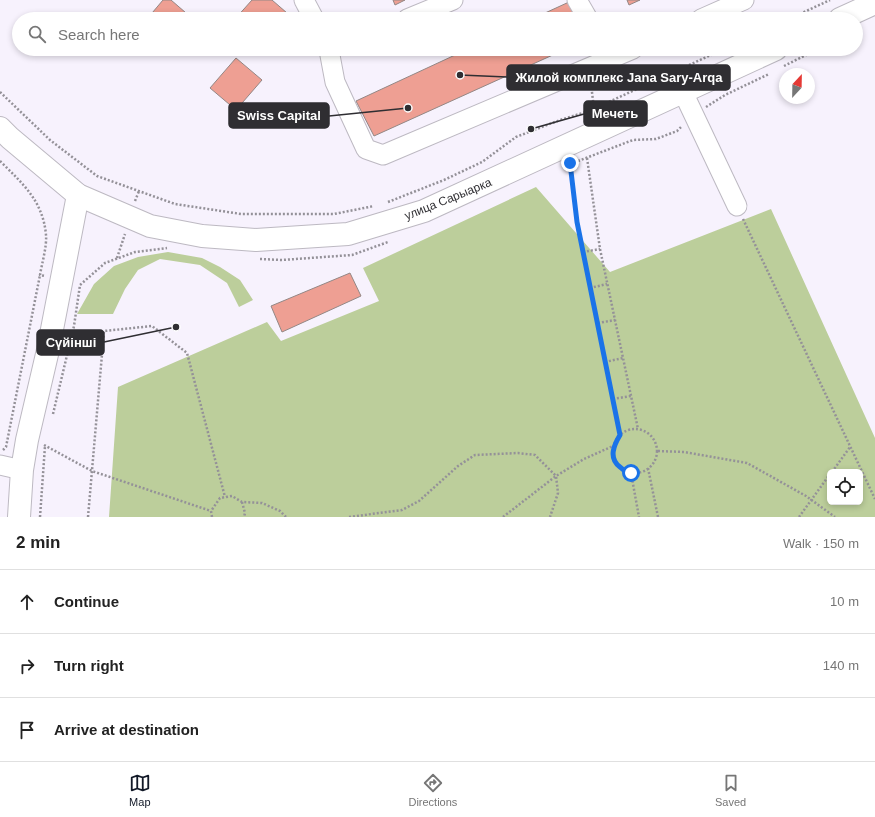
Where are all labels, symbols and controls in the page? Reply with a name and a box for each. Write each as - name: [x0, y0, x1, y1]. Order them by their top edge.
- search box: [12, 12, 863, 56]
- icon: search: [26, 23, 48, 45]
- text: Search here: [58, 26, 140, 43]
- callout: Жилой комплекс Jana Sary-Arqa: [507, 65, 730, 90]
- north arrow: [779, 68, 815, 104]
- text: Жилой комплекс Jana Sary-Arqa: [515, 70, 723, 85]
- callout: Мечеть: [584, 101, 647, 126]
- callout: Swiss Capital: [229, 103, 329, 128]
- text: Мечеть: [592, 106, 638, 121]
- text: Swiss Capital: [237, 108, 321, 123]
- route end: [561, 154, 579, 172]
- street label: улица Сарыарка: [402, 175, 494, 223]
- callout: Сүйінші: [37, 330, 104, 355]
- text: Сүйінші: [46, 335, 96, 350]
- route start: [622, 464, 640, 482]
- map controls: [827, 469, 863, 505]
- button: locate: [827, 469, 863, 505]
- text: 2 min: [16, 533, 60, 552]
- text: Walk · 150 m: [783, 536, 859, 551]
- icon: ahead: [16, 591, 38, 613]
- text: Continue: [54, 593, 119, 610]
- text: 10 m: [830, 594, 859, 609]
- icon: right: [16, 655, 38, 677]
- text: Turn right: [54, 657, 124, 674]
- text: 140 m: [823, 658, 859, 673]
- icon: arrive: [16, 719, 38, 741]
- text: Arrive at destination: [54, 721, 199, 738]
- tab: Map: [129, 772, 151, 808]
- tab: Directions: [408, 772, 457, 808]
- tab: Saved: [715, 772, 746, 808]

